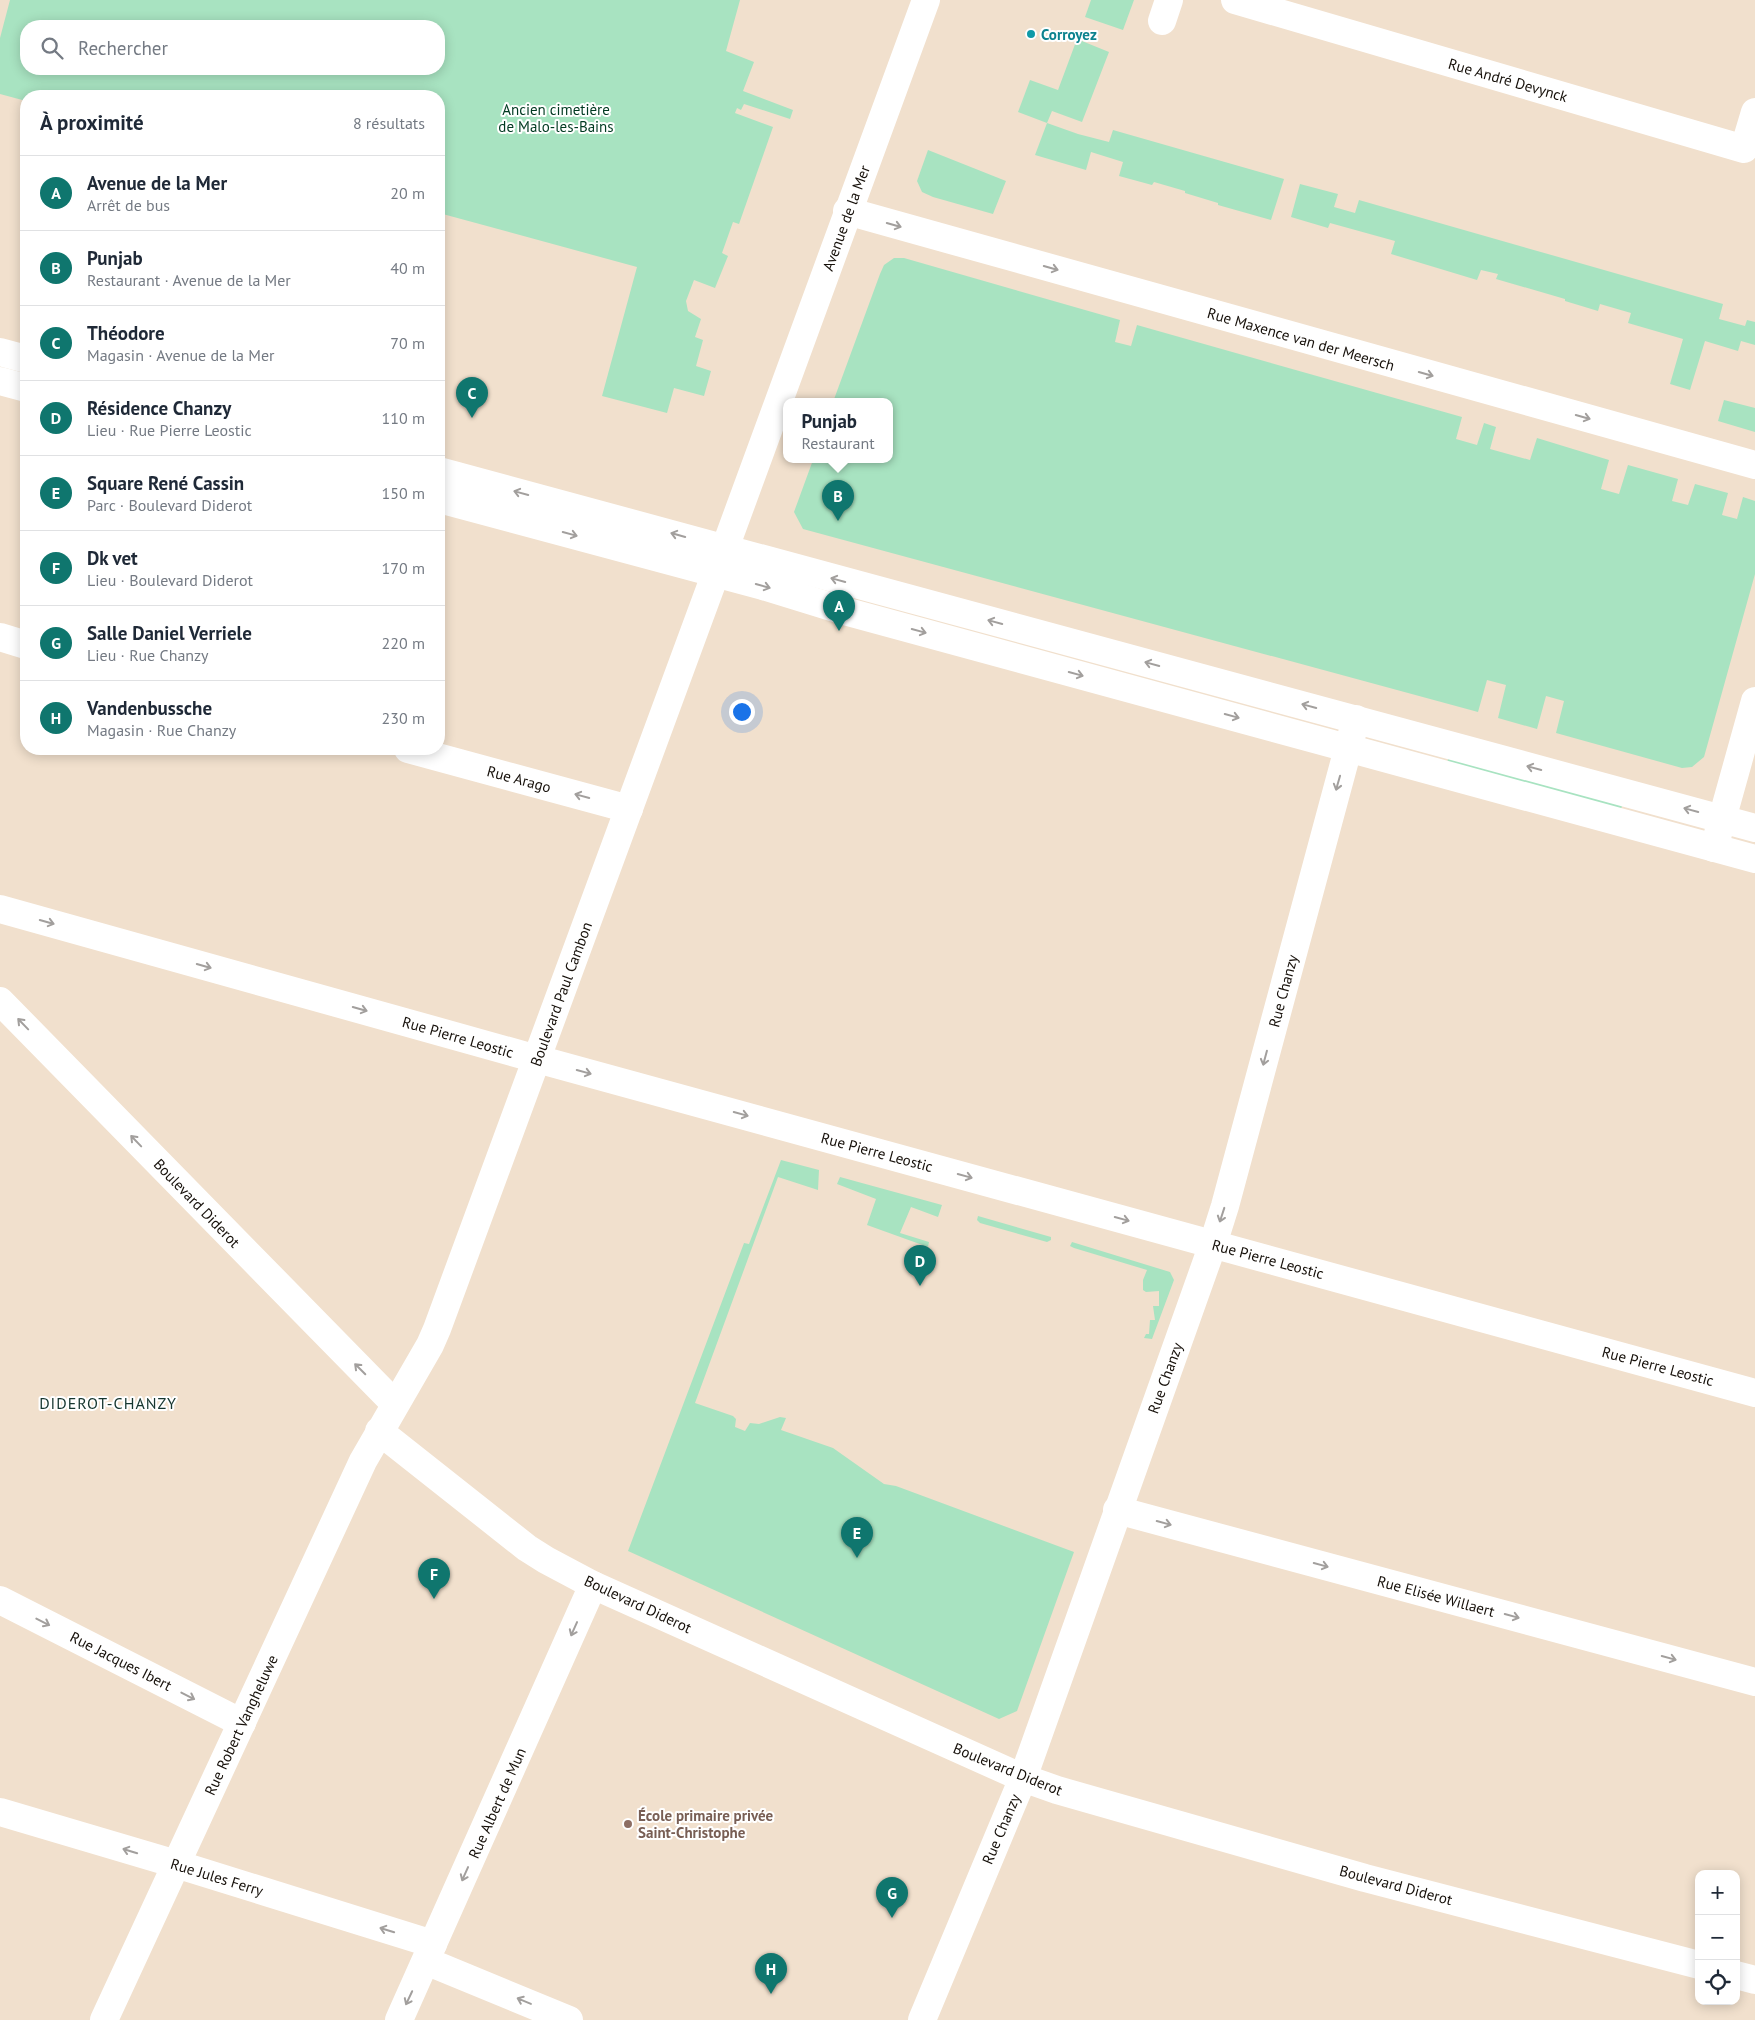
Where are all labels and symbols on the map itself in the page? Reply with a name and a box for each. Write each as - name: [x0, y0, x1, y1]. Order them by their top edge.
- place label: Corroyez: [1041, 25, 1097, 44]
- marker: Corroyez: [1025, 28, 1037, 40]
- street label: Rue André Devynck: [1446, 54, 1571, 106]
- park label: Ancien cimetière de Malo-les-Bains: [498, 100, 614, 136]
- street label: Avenue de la Mer: [818, 163, 874, 273]
- one-way arrow: [886, 220, 902, 230]
- one-way arrow: [1042, 264, 1058, 274]
- street label: Rue Maxence van der Meersch: [1205, 303, 1397, 375]
- one-way arrow: [1418, 369, 1434, 379]
- pin: C: [456, 377, 488, 418]
- one-way arrow: [1574, 413, 1590, 423]
- pin: B: [822, 480, 854, 521]
- one-way arrow: [513, 488, 529, 497]
- one-way arrow: [670, 529, 686, 539]
- one-way arrow: [562, 530, 578, 539]
- one-way arrow: [831, 575, 847, 584]
- one-way arrow: [754, 581, 770, 591]
- pin: A: [823, 590, 855, 631]
- one-way arrow: [988, 617, 1004, 626]
- one-way arrow: [910, 627, 926, 636]
- one-way arrow: [1145, 659, 1161, 668]
- one-way arrow: [1067, 669, 1083, 679]
- your location: [729, 699, 755, 725]
- one-way arrow: [1302, 701, 1318, 711]
- one-way arrow: [1224, 712, 1240, 722]
- street label: Rue Arago: [485, 761, 553, 797]
- one-way arrow: [1527, 762, 1543, 772]
- one-way arrow: [1333, 774, 1343, 790]
- one-way arrow: [575, 791, 591, 801]
- one-way arrow: [1684, 805, 1700, 815]
- one-way arrow: [39, 918, 55, 927]
- street label: Boulevard Paul Cambon: [526, 919, 596, 1069]
- street label: Rue Chanzy: [1264, 953, 1302, 1029]
- one-way arrow: [195, 961, 211, 971]
- one-way arrow: [352, 1005, 368, 1015]
- street label: Rue Pierre Leostic: [400, 1012, 516, 1062]
- one-way arrow: [17, 1018, 29, 1031]
- one-way arrow: [1259, 1050, 1269, 1066]
- one-way arrow: [575, 1067, 591, 1077]
- one-way arrow: [732, 1110, 748, 1119]
- street label: Rue Pierre Leostic: [819, 1128, 935, 1176]
- one-way arrow: [130, 1134, 142, 1147]
- street label: Boulevard Diderot: [150, 1155, 244, 1251]
- one-way arrow: [956, 1171, 972, 1181]
- one-way arrow: [1217, 1207, 1226, 1222]
- one-way arrow: [1113, 1215, 1129, 1224]
- street label: Rue Pierre Leostic: [1210, 1235, 1326, 1283]
- pin: D: [904, 1245, 936, 1286]
- street label: Rue Chanzy: [1143, 1340, 1187, 1416]
- street label: Rue Pierre Leostic: [1600, 1342, 1716, 1390]
- one-way arrow: [354, 1363, 366, 1376]
- district label: DIDEROT-CHANZY: [39, 1393, 177, 1413]
- pin: E: [841, 1517, 873, 1558]
- one-way arrow: [1155, 1518, 1171, 1528]
- pin: F: [418, 1558, 450, 1599]
- one-way arrow: [1312, 1561, 1328, 1570]
- street label: Boulevard Diderot: [581, 1571, 695, 1637]
- street label: Rue Elisée Willaert: [1375, 1571, 1497, 1621]
- one-way arrow: [1503, 1612, 1519, 1621]
- one-way arrow: [36, 1617, 51, 1627]
- one-way arrow: [568, 1621, 578, 1636]
- street label: Rue Jacques Ibert: [67, 1627, 175, 1695]
- street label: Rue Robert Vangheluwe: [200, 1652, 282, 1798]
- one-way arrow: [1660, 1654, 1676, 1664]
- one-way arrow: [180, 1692, 195, 1701]
- street label: Boulevard Diderot: [951, 1738, 1065, 1800]
- street label: Rue Albert de Mun: [464, 1745, 530, 1861]
- street label: Rue Chanzy: [978, 1791, 1024, 1867]
- place label: École primaire privée Saint-Christophe: [638, 1806, 774, 1842]
- marker: École primaire privée Saint-Christophe: [622, 1818, 634, 1830]
- one-way arrow: [122, 1845, 138, 1855]
- street label: Rue Jules Ferry: [168, 1854, 266, 1900]
- street label: Boulevard Diderot: [1337, 1861, 1455, 1909]
- one-way arrow: [460, 1866, 469, 1881]
- pin: G: [876, 1877, 908, 1918]
- one-way arrow: [379, 1925, 395, 1935]
- pin: H: [755, 1953, 787, 1994]
- one-way arrow: [403, 1990, 413, 2005]
- one-way arrow: [517, 1996, 532, 2006]

